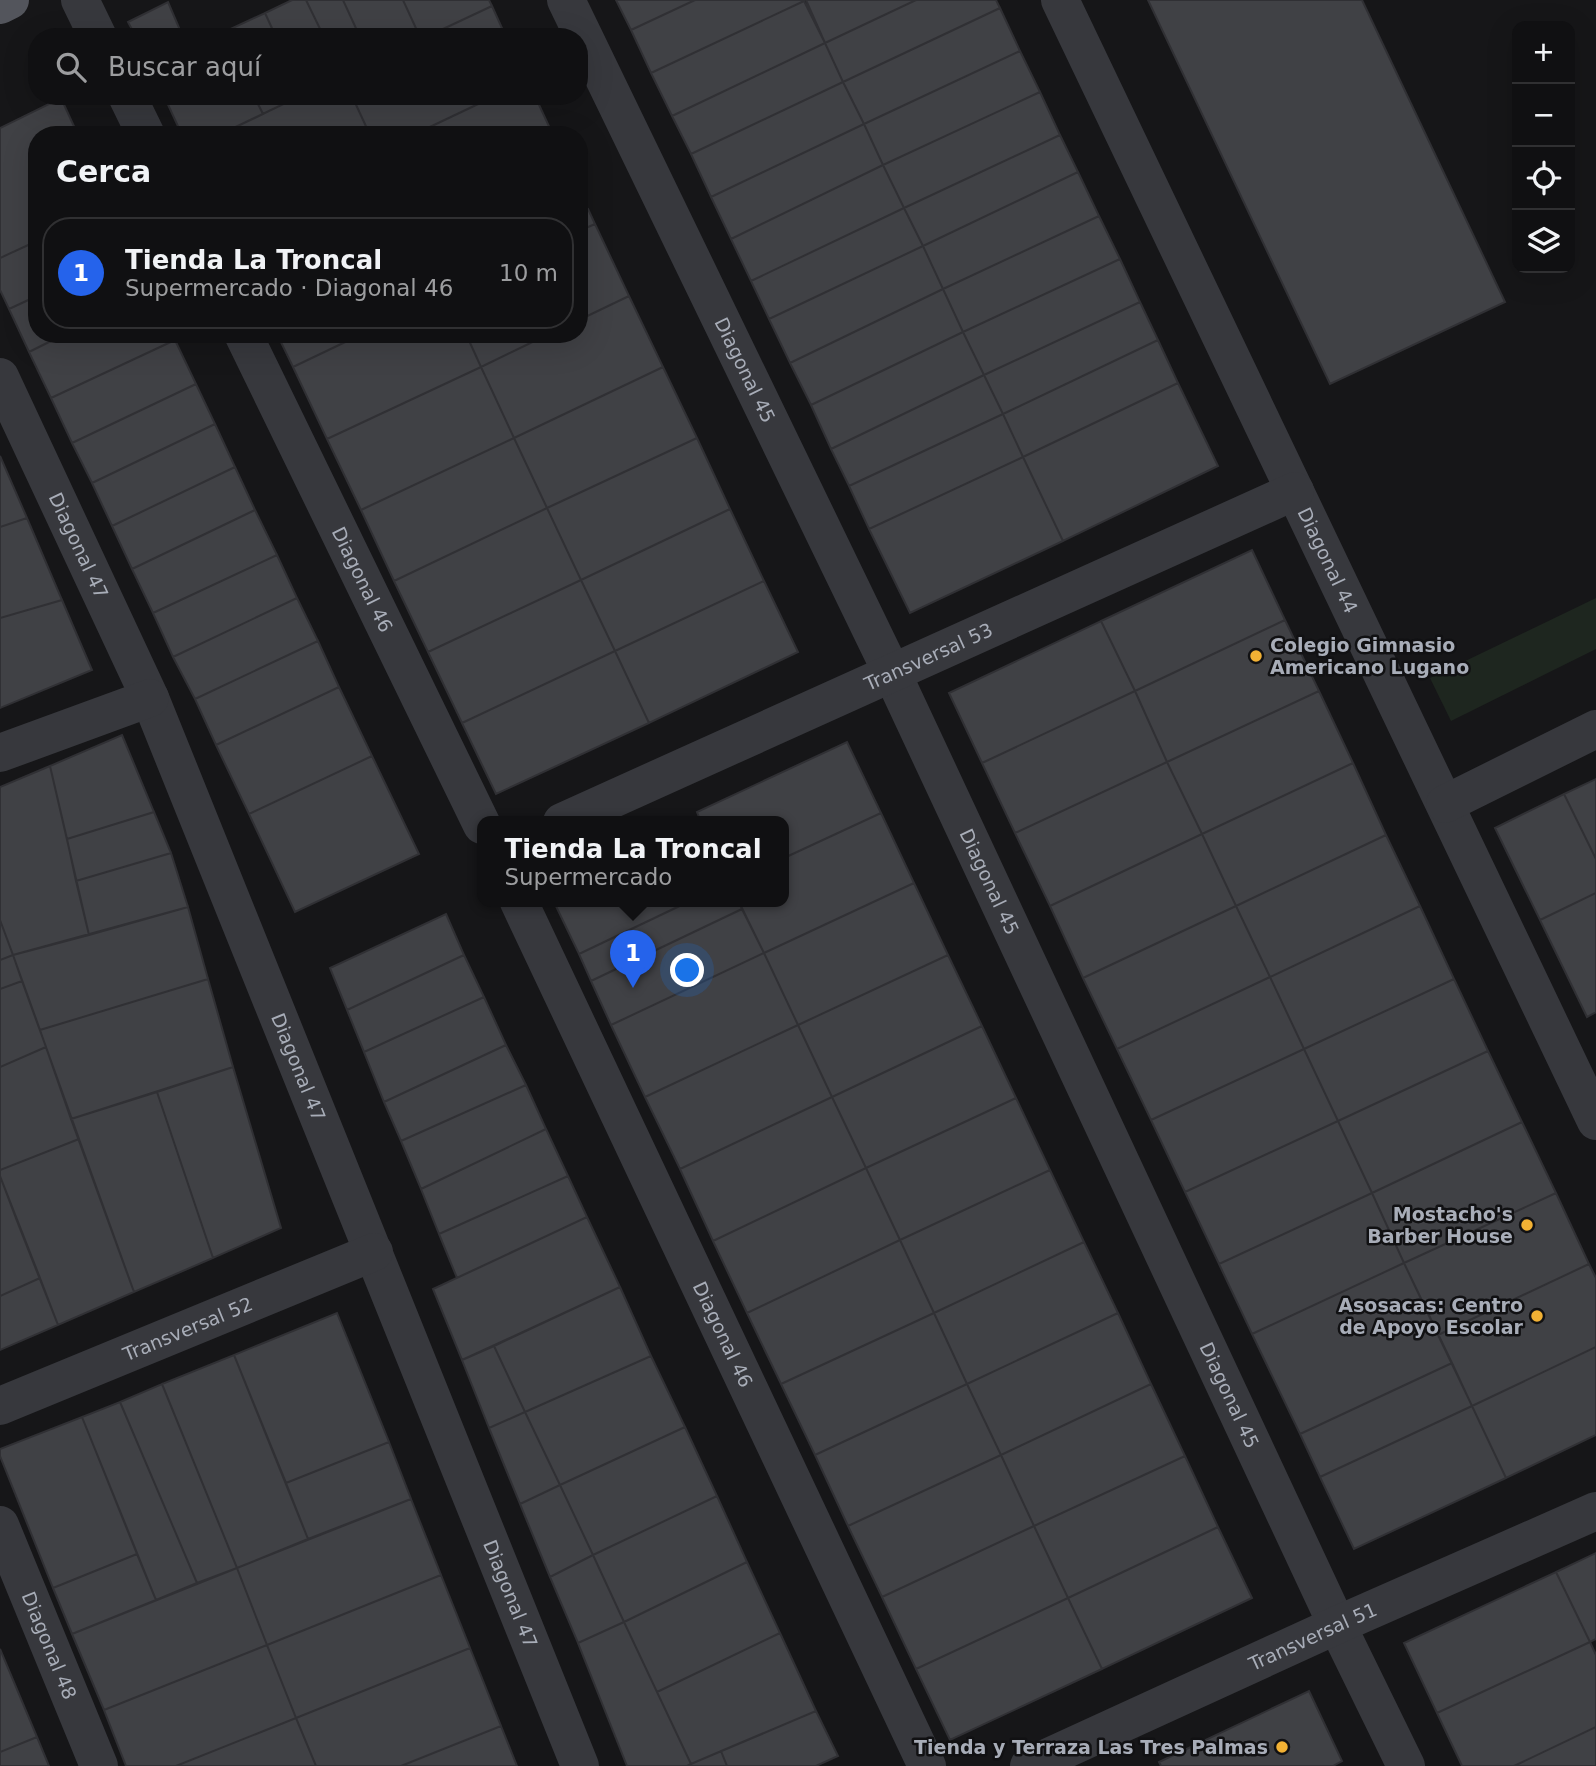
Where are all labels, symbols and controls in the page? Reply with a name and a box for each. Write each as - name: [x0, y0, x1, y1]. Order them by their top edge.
- map controls: [1512, 21, 1575, 273]
- button: +: [1512, 21, 1575, 84]
- search box: [28, 28, 588, 105]
- icon: search: [52, 48, 90, 86]
- text: Buscar aquí: [108, 52, 261, 82]
- button: −: [1512, 84, 1575, 147]
- button: locate: [1512, 147, 1575, 210]
- text: Cerca: [56, 154, 151, 189]
- button: layers: [1512, 210, 1575, 273]
- text: Tienda La Troncal: [125, 245, 382, 275]
- text: 1: [73, 260, 89, 286]
- text: 10 m: [499, 260, 558, 286]
- text: Supermercado · Diagonal 46: [125, 275, 453, 301]
- street label: Diagonal 45: [710, 314, 780, 426]
- street label: Diagonal 47: [45, 489, 113, 602]
- street label: Diagonal 44: [1293, 504, 1362, 617]
- street label: Diagonal 46: [328, 523, 397, 636]
- street label: Transversal 53: [860, 618, 996, 695]
- place label: Colegio Gimnasio Americano Lugano: [1270, 634, 1469, 678]
- marker: Colegio Gimnasio Americano Lugano: [1248, 648, 1264, 664]
- popup: [477, 816, 789, 907]
- street label: Diagonal 45: [955, 825, 1024, 938]
- text: Tienda La Troncal: [504, 834, 762, 864]
- text: Supermercado: [504, 864, 672, 890]
- pin: 1: [610, 930, 656, 988]
- your location: [670, 953, 704, 987]
- street label: Diagonal 47: [267, 1010, 330, 1124]
- place label: Mostacho's Barber House: [1367, 1203, 1513, 1247]
- marker: Mostacho's Barber House: [1519, 1217, 1535, 1233]
- street label: Diagonal 46: [689, 1278, 757, 1391]
- street label: Transversal 52: [119, 1292, 256, 1366]
- place label: Asosacas: Centro de Apoyo Escolar: [1338, 1294, 1524, 1338]
- marker: Asosacas: Centro de Apoyo Escolar: [1529, 1308, 1545, 1324]
- street label: Diagonal 45: [1195, 1339, 1264, 1452]
- street label: Diagonal 47: [479, 1537, 542, 1651]
- street label: Diagonal 48: [17, 1588, 81, 1702]
- street label: Transversal 51: [1244, 1598, 1380, 1675]
- place label: Tienda y Terraza Las Tres Palmas: [914, 1736, 1268, 1758]
- marker: Tienda y Terraza Las Tres Palmas: [1274, 1739, 1290, 1755]

